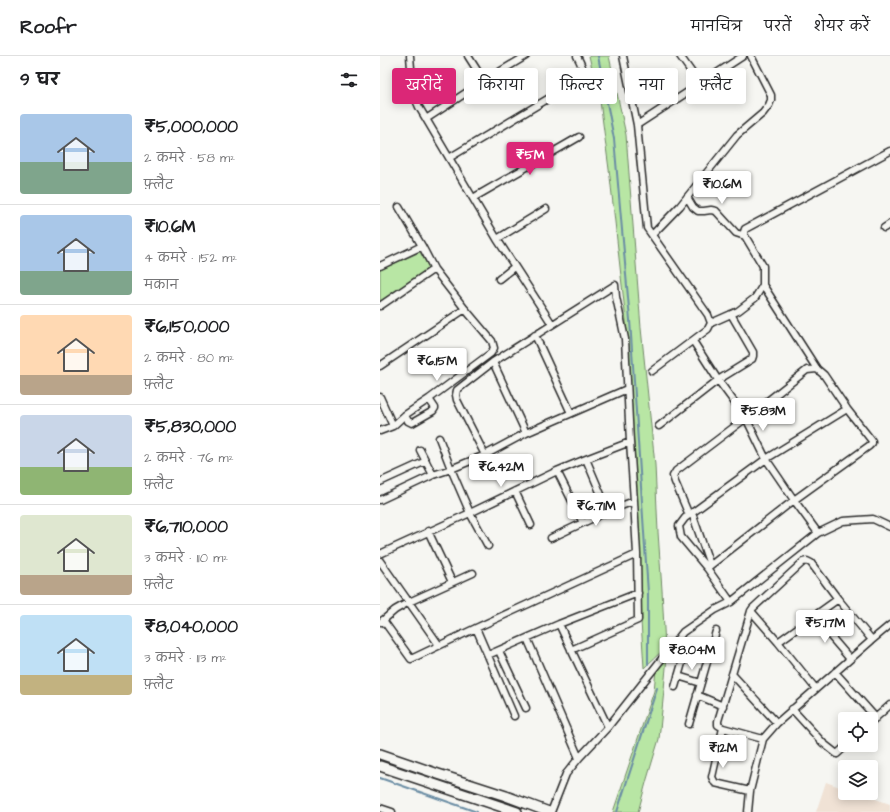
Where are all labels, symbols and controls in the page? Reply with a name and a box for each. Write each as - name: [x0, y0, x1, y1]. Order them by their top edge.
- text: Roofr: [20, 14, 77, 41]
- text: मानचित्र: [691, 17, 742, 37]
- text: परतें: [764, 17, 792, 37]
- text: शेयर करें: [814, 17, 870, 37]
- text: 9 घर: [20, 68, 59, 92]
- chip: खरीदें: [392, 68, 456, 104]
- chip: किराया: [464, 68, 538, 104]
- chip: फ़िल्टर: [546, 68, 617, 104]
- chip: नया: [625, 68, 678, 104]
- chip: फ़्लैट: [686, 68, 746, 104]
- icon: filters: [338, 69, 360, 91]
- text: ₹5,000,000: [144, 115, 238, 139]
- icon: home: [52, 130, 100, 178]
- pin: ₹5M: [511, 142, 549, 176]
- text: ₹5M: [516, 146, 544, 164]
- text: 2 कमरे · 58 m²: [144, 149, 235, 167]
- pin: ₹10.6M: [689, 171, 755, 205]
- text: ₹10.6M: [702, 175, 742, 193]
- text: फ़्लैट: [144, 176, 174, 194]
- text: ₹10.6M: [144, 215, 196, 239]
- icon: home: [52, 231, 100, 279]
- text: 4 कमरे · 152 m²: [144, 249, 237, 267]
- text: मकान: [144, 276, 178, 294]
- text: ₹6,150,000: [144, 315, 229, 339]
- icon: home: [52, 331, 100, 379]
- pin: ₹6.15M: [404, 348, 470, 382]
- text: 2 कमरे · 80 m²: [144, 349, 234, 367]
- text: ₹6.15M: [417, 352, 457, 370]
- text: फ़्लैट: [144, 376, 174, 394]
- pin: ₹5.83M: [730, 398, 796, 432]
- text: ₹5.83M: [740, 402, 786, 420]
- text: ₹5,830,000: [144, 415, 236, 439]
- icon: home: [52, 431, 100, 479]
- text: 2 कमरे · 76 m²: [144, 449, 234, 467]
- pin: ₹6.42M: [468, 454, 534, 488]
- text: ₹6.42M: [478, 458, 524, 476]
- text: फ़्लैट: [144, 476, 174, 494]
- pin: ₹6.71M: [563, 493, 629, 527]
- text: ₹6.71M: [576, 497, 616, 515]
- text: ₹6,710,000: [144, 515, 228, 539]
- icon: home: [52, 531, 100, 579]
- text: 3 कमरे · 110 m²: [144, 549, 228, 567]
- text: फ़्लैट: [144, 576, 174, 594]
- pin: ₹5.17M: [792, 610, 858, 644]
- text: ₹5.17M: [805, 614, 845, 632]
- text: ₹8,040,000: [144, 615, 238, 639]
- icon: home: [52, 631, 100, 679]
- pin: ₹8.04M: [659, 637, 725, 671]
- text: ₹8.04M: [669, 641, 715, 659]
- text: 3 कमरे · 113 m²: [144, 649, 227, 667]
- text: फ़्लैट: [144, 676, 174, 694]
- map controls: [838, 712, 878, 800]
- button: locate: [838, 712, 878, 752]
- pin: ₹12M: [699, 735, 747, 769]
- text: ₹12M: [709, 739, 737, 757]
- button: layers: [838, 760, 878, 800]

